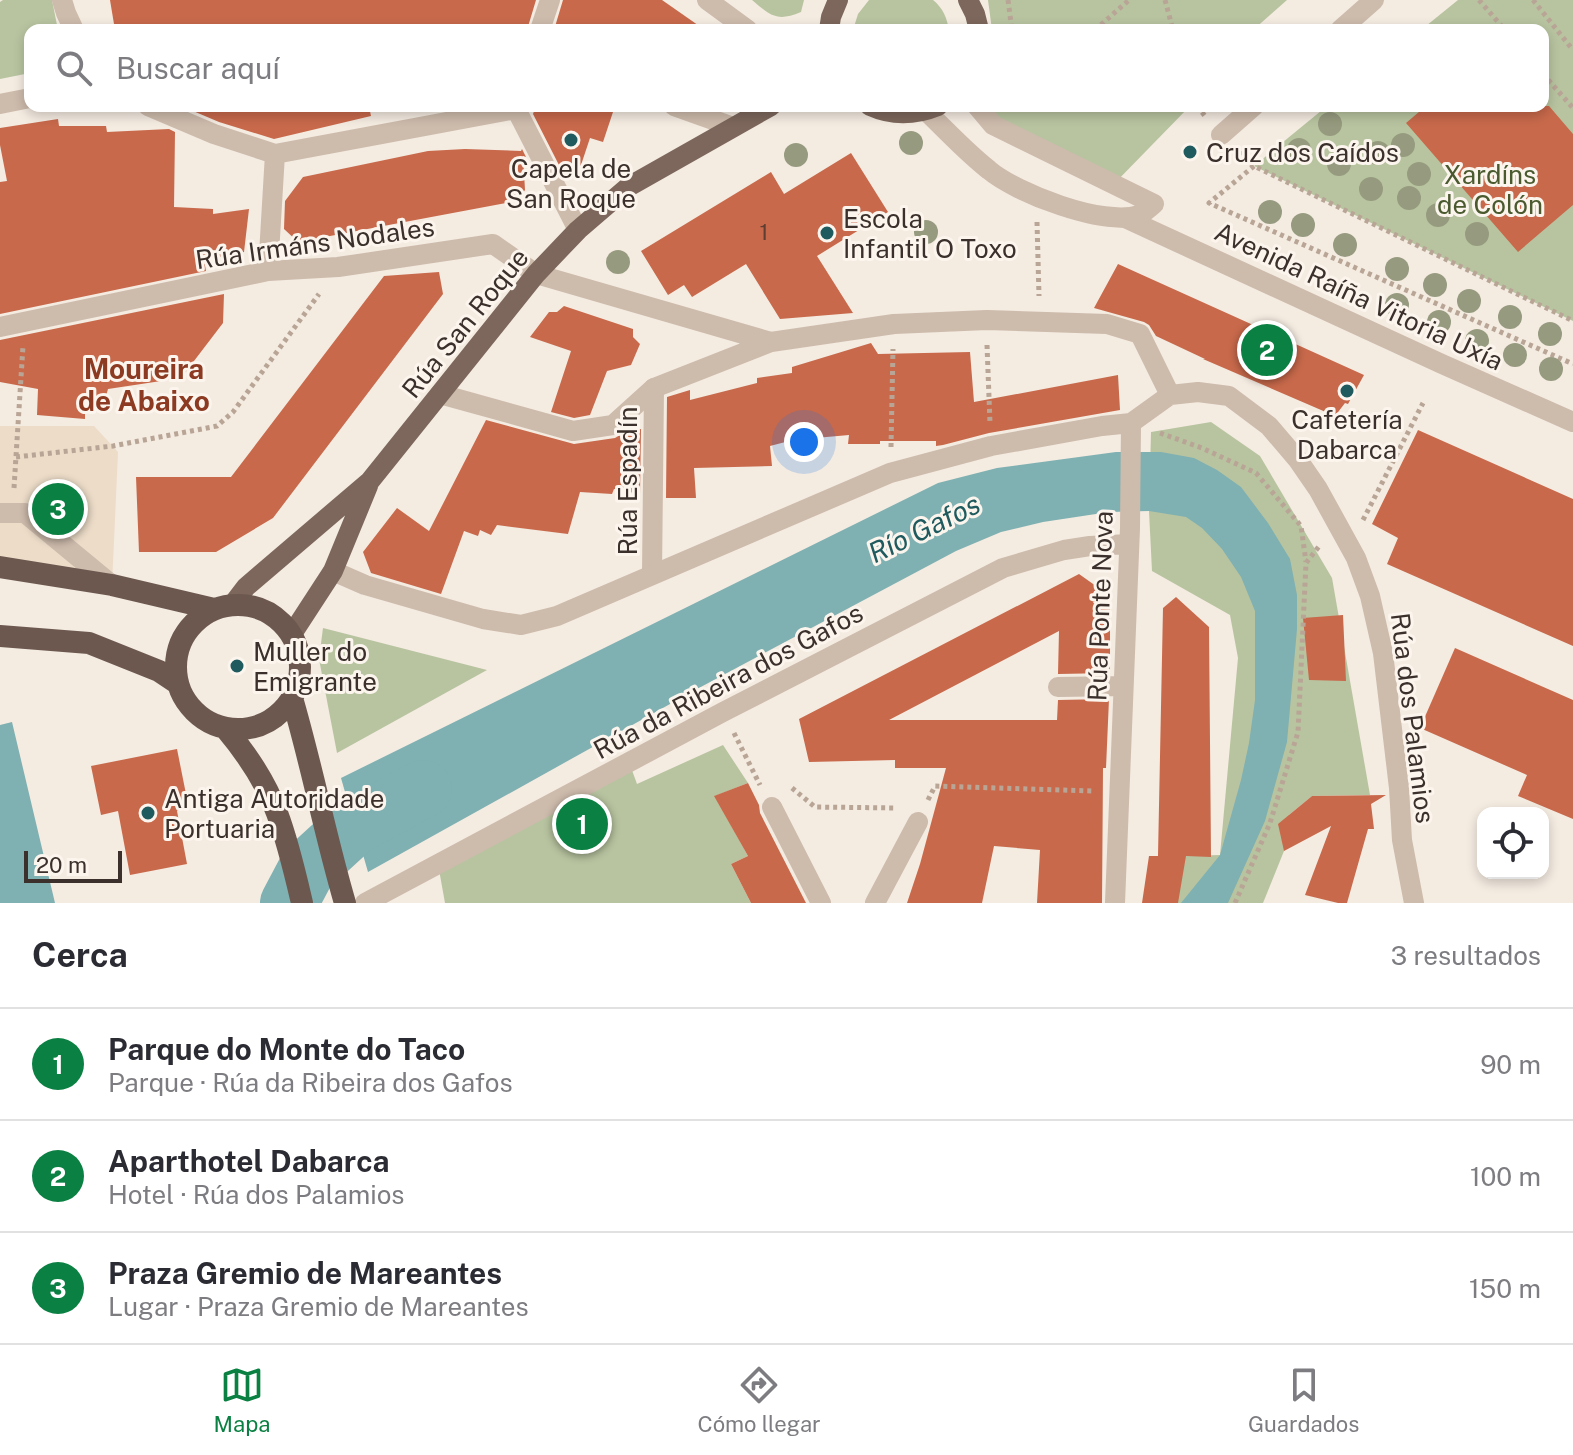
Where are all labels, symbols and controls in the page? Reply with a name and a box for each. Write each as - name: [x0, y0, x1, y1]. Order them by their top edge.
- search box: [24, 24, 1549, 112]
- icon: search: [52, 46, 96, 90]
- text: Buscar aquí: [116, 50, 280, 86]
- marker: Capela de San Roque: [562, 131, 580, 149]
- place label: Cruz dos Caídos: [1206, 137, 1399, 168]
- marker: Cruz dos Caídos: [1181, 143, 1199, 161]
- place label: Capela de San Roque: [506, 153, 636, 214]
- park label: Xardíns de Colón: [1437, 159, 1543, 220]
- place label: Escola Infantil O Toxo: [843, 203, 1017, 264]
- street label: Rúa Irmáns Nodales: [194, 211, 436, 275]
- street label: Avenida Raíña Vitoria Uxía: [1210, 215, 1508, 377]
- house number: 1: [760, 219, 768, 245]
- marker: Escola Infantil O Toxo: [818, 224, 836, 242]
- street label: Rúa San Roque: [395, 242, 535, 404]
- pin: 2: [1241, 320, 1293, 380]
- district label: Moureira de Abaixo: [78, 352, 210, 417]
- marker: Cafetería Dabarca: [1338, 382, 1356, 400]
- place label: Cafetería Dabarca: [1291, 404, 1403, 465]
- street label: Rúa Espadín: [612, 406, 643, 556]
- your location: [784, 422, 824, 462]
- pin: 3: [32, 479, 84, 539]
- water label: Río Gafos: [863, 487, 985, 569]
- street label: Rúa Ponte Nova: [1081, 510, 1119, 702]
- street label: Rúa da Ribeira dos Gafos: [588, 597, 868, 765]
- street label: Rúa dos Palamios: [1385, 611, 1441, 825]
- place label: Muller do Emigrante: [253, 636, 377, 697]
- marker: Muller do Emigrante: [228, 657, 246, 675]
- place label: Antiga Autoridade Portuaria: [164, 783, 384, 844]
- pin: 1: [556, 794, 608, 854]
- marker: Antiga Autoridade Portuaria: [139, 804, 157, 822]
- map controls: [1477, 807, 1549, 879]
- button: locate: [1477, 807, 1549, 879]
- scale bar: [24, 847, 122, 883]
- text: 20 m: [36, 852, 87, 878]
- text: Cerca: [32, 935, 128, 975]
- text: 3 resultados: [1391, 940, 1541, 971]
- text: Parque do Monte do Taco: [108, 1031, 465, 1067]
- text: 1: [52, 1049, 64, 1080]
- text: 90 m: [1480, 1049, 1541, 1080]
- text: Parque · Rúa da Ribeira dos Gafos: [108, 1067, 513, 1098]
- text: Aparthotel Dabarca: [108, 1143, 390, 1179]
- text: 2: [50, 1161, 66, 1192]
- text: 100 m: [1470, 1161, 1541, 1192]
- text: Hotel · Rúa dos Palamios: [108, 1179, 404, 1210]
- text: Praza Gremio de Mareantes: [108, 1255, 502, 1291]
- text: 3: [49, 1273, 67, 1304]
- text: 150 m: [1469, 1273, 1541, 1304]
- text: Lugar · Praza Gremio de Mareantes: [108, 1291, 529, 1322]
- tab: Mapa: [214, 1363, 270, 1437]
- tab: Cómo llegar: [698, 1363, 821, 1437]
- tab: Guardados: [1248, 1363, 1359, 1437]

